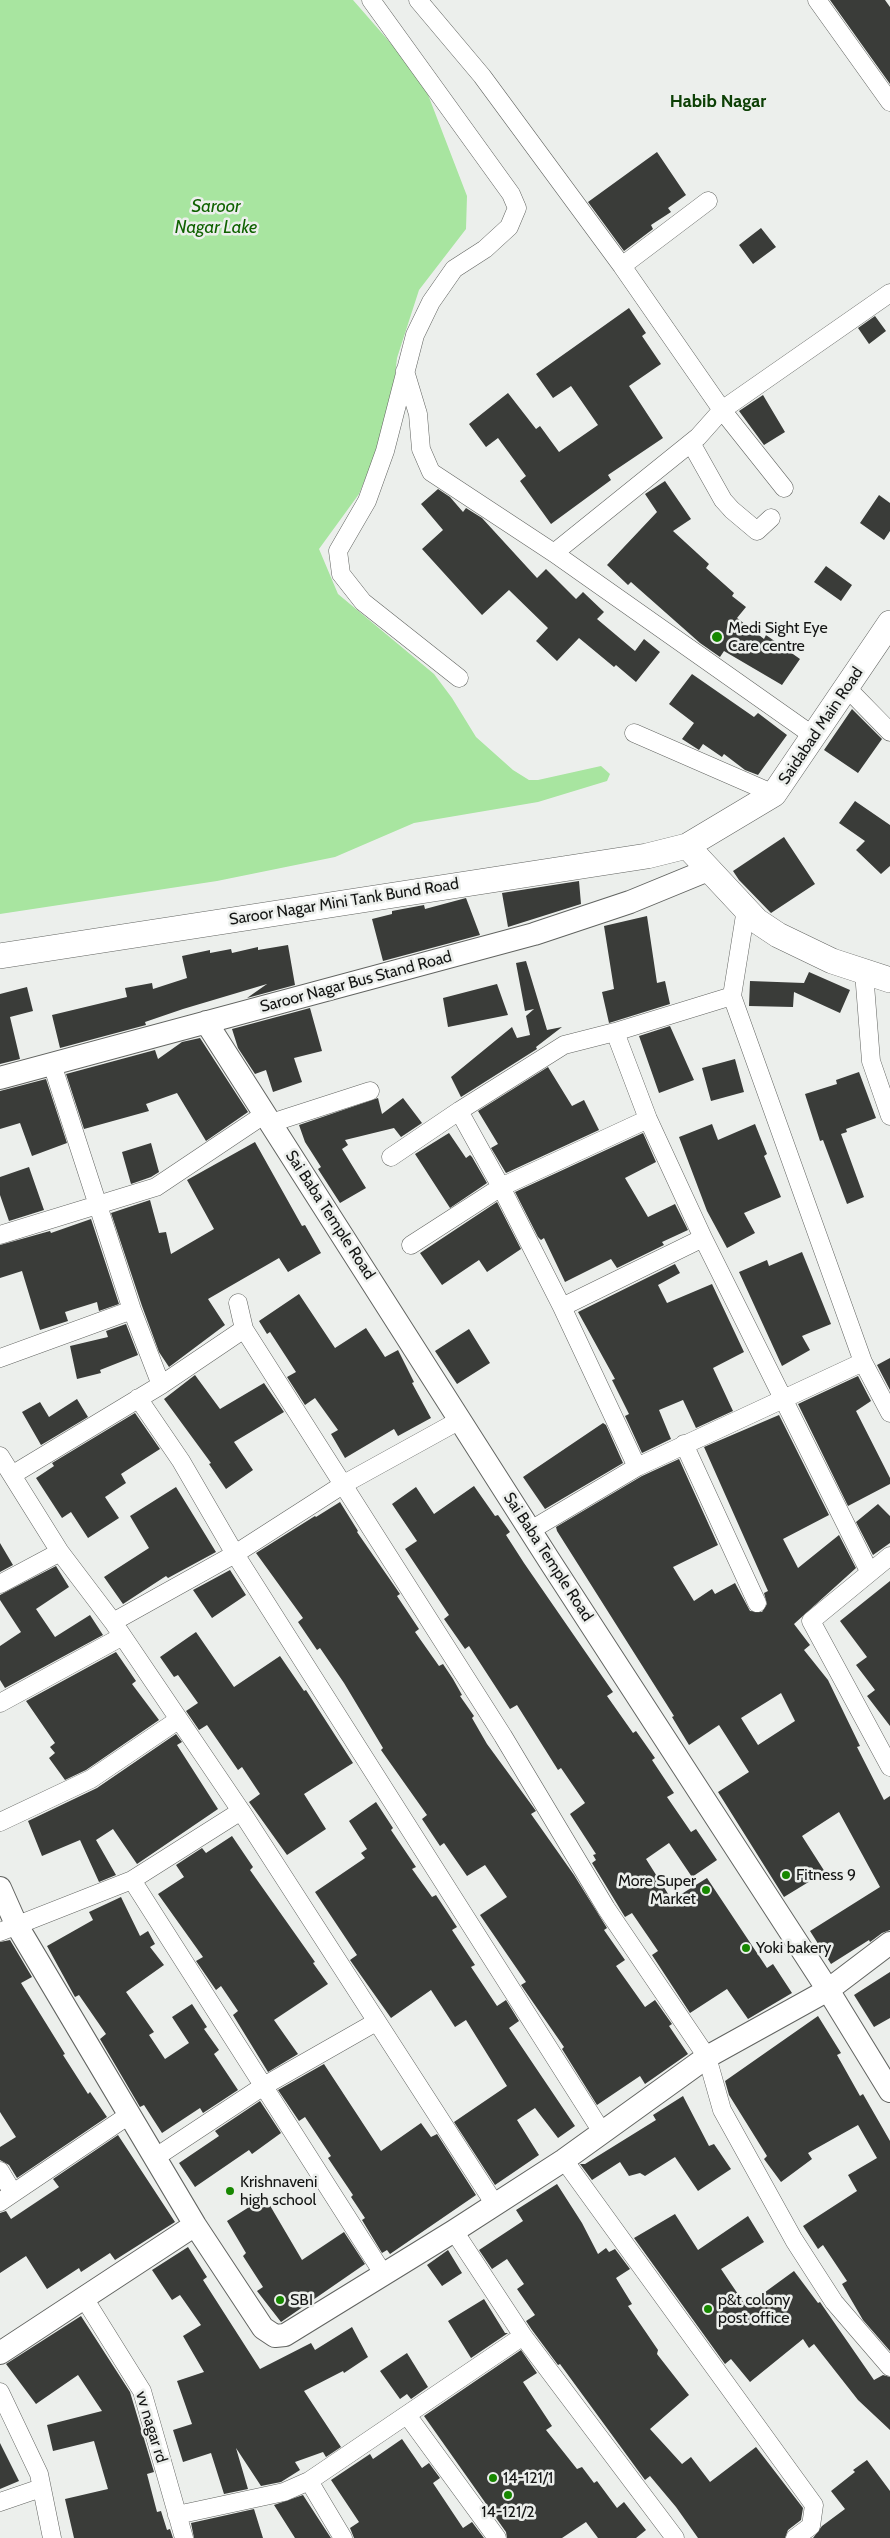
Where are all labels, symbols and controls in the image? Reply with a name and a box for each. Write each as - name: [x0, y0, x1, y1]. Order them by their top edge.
- district label: Habib Nagar: [670, 91, 766, 113]
- water label: Saroor Nagar Lake: [175, 196, 257, 238]
- place label: Medi Sight Eye Care centre: [728, 618, 828, 656]
- marker: Medi Sight Eye Care centre: [710, 630, 724, 644]
- street label: Saidabad Main Road: [775, 664, 867, 788]
- street label: Saroor Nagar Mini Tank Bund Road: [228, 874, 460, 930]
- street label: Saroor Nagar Bus Stand Road: [258, 947, 454, 1017]
- street label: Sai Baba Temple Road: [281, 1147, 379, 1283]
- street label: Sai Baba Temple Road: [499, 1489, 597, 1625]
- place label: Fitness 9: [796, 1865, 856, 1885]
- marker: Fitness 9: [780, 1869, 792, 1881]
- place label: More Super Market: [618, 1871, 696, 1909]
- marker: More Super Market: [700, 1884, 712, 1896]
- place label: Yoki bakery: [756, 1938, 831, 1958]
- marker: Yoki bakery: [740, 1942, 752, 1954]
- place label: Krishnaveni high school: [240, 2172, 317, 2210]
- marker: Krishnaveni high school: [224, 2185, 236, 2197]
- place label: SBI: [290, 2290, 313, 2310]
- place label: p&t colony post office: [718, 2290, 790, 2328]
- marker: SBI: [274, 2294, 286, 2306]
- marker: p&t colony post office: [702, 2303, 714, 2315]
- street label: vv nagar rd: [131, 2389, 171, 2465]
- place label: 14-121/1: [503, 2468, 553, 2488]
- marker: 14-121/1: [487, 2472, 499, 2484]
- marker: 14-121/2: [502, 2489, 514, 2501]
- place label: 14-121/2: [481, 2502, 535, 2522]

